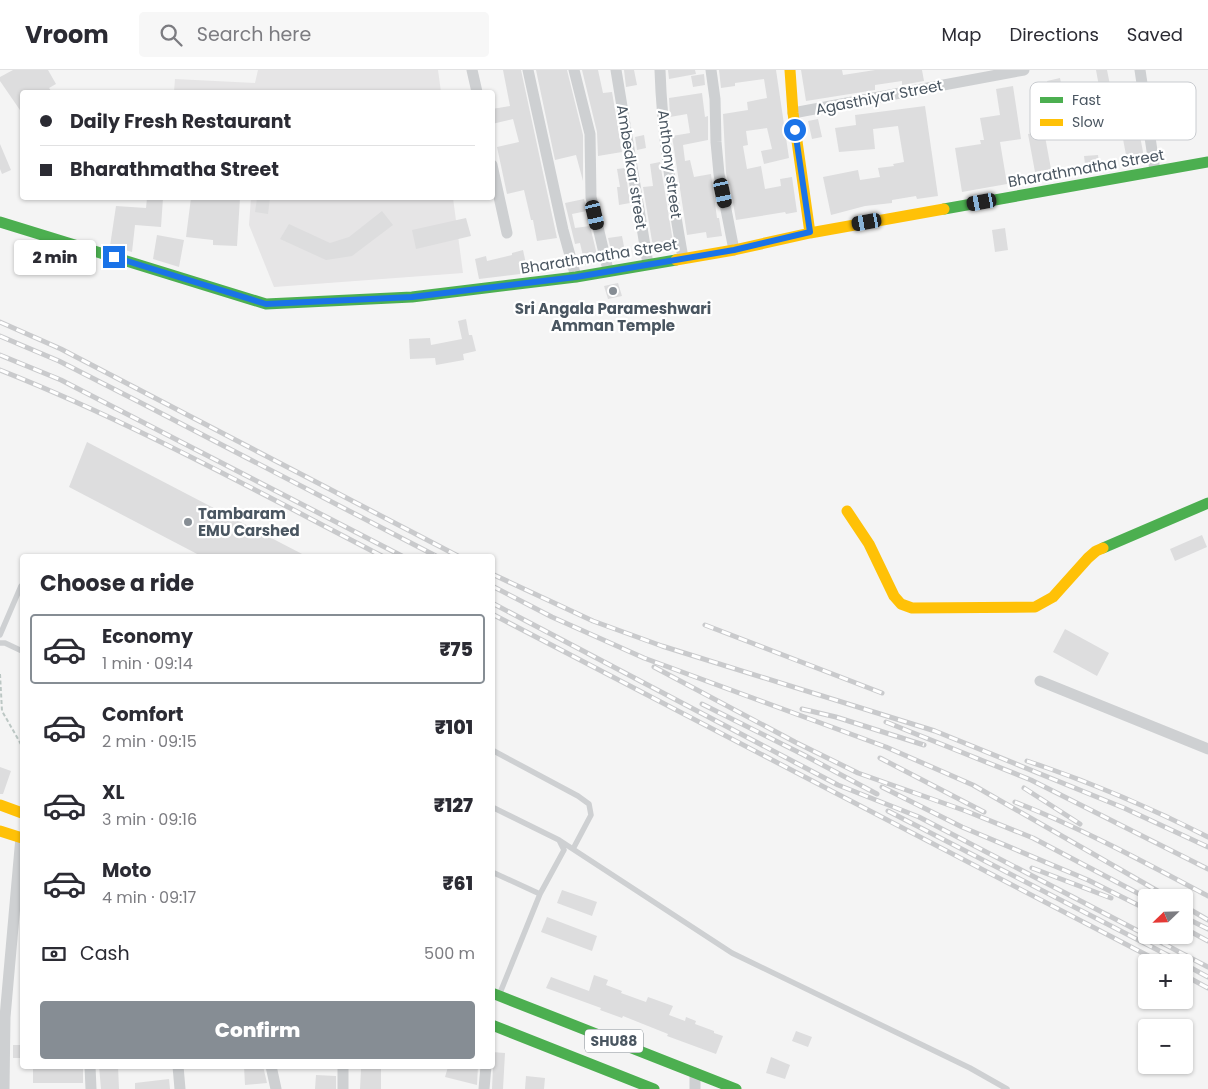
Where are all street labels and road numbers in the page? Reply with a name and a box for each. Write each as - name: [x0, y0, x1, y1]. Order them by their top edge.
- street label: Agasthiyar Street: [814, 74, 944, 120]
- street label: Ambedkar street: [612, 103, 652, 231]
- street label: Anthony street: [653, 108, 687, 220]
- street label: Bharathmatha Street: [1006, 144, 1166, 192]
- street label: Bharathmatha Street: [519, 233, 679, 279]
- road number: SHU88: [585, 1029, 643, 1052]

